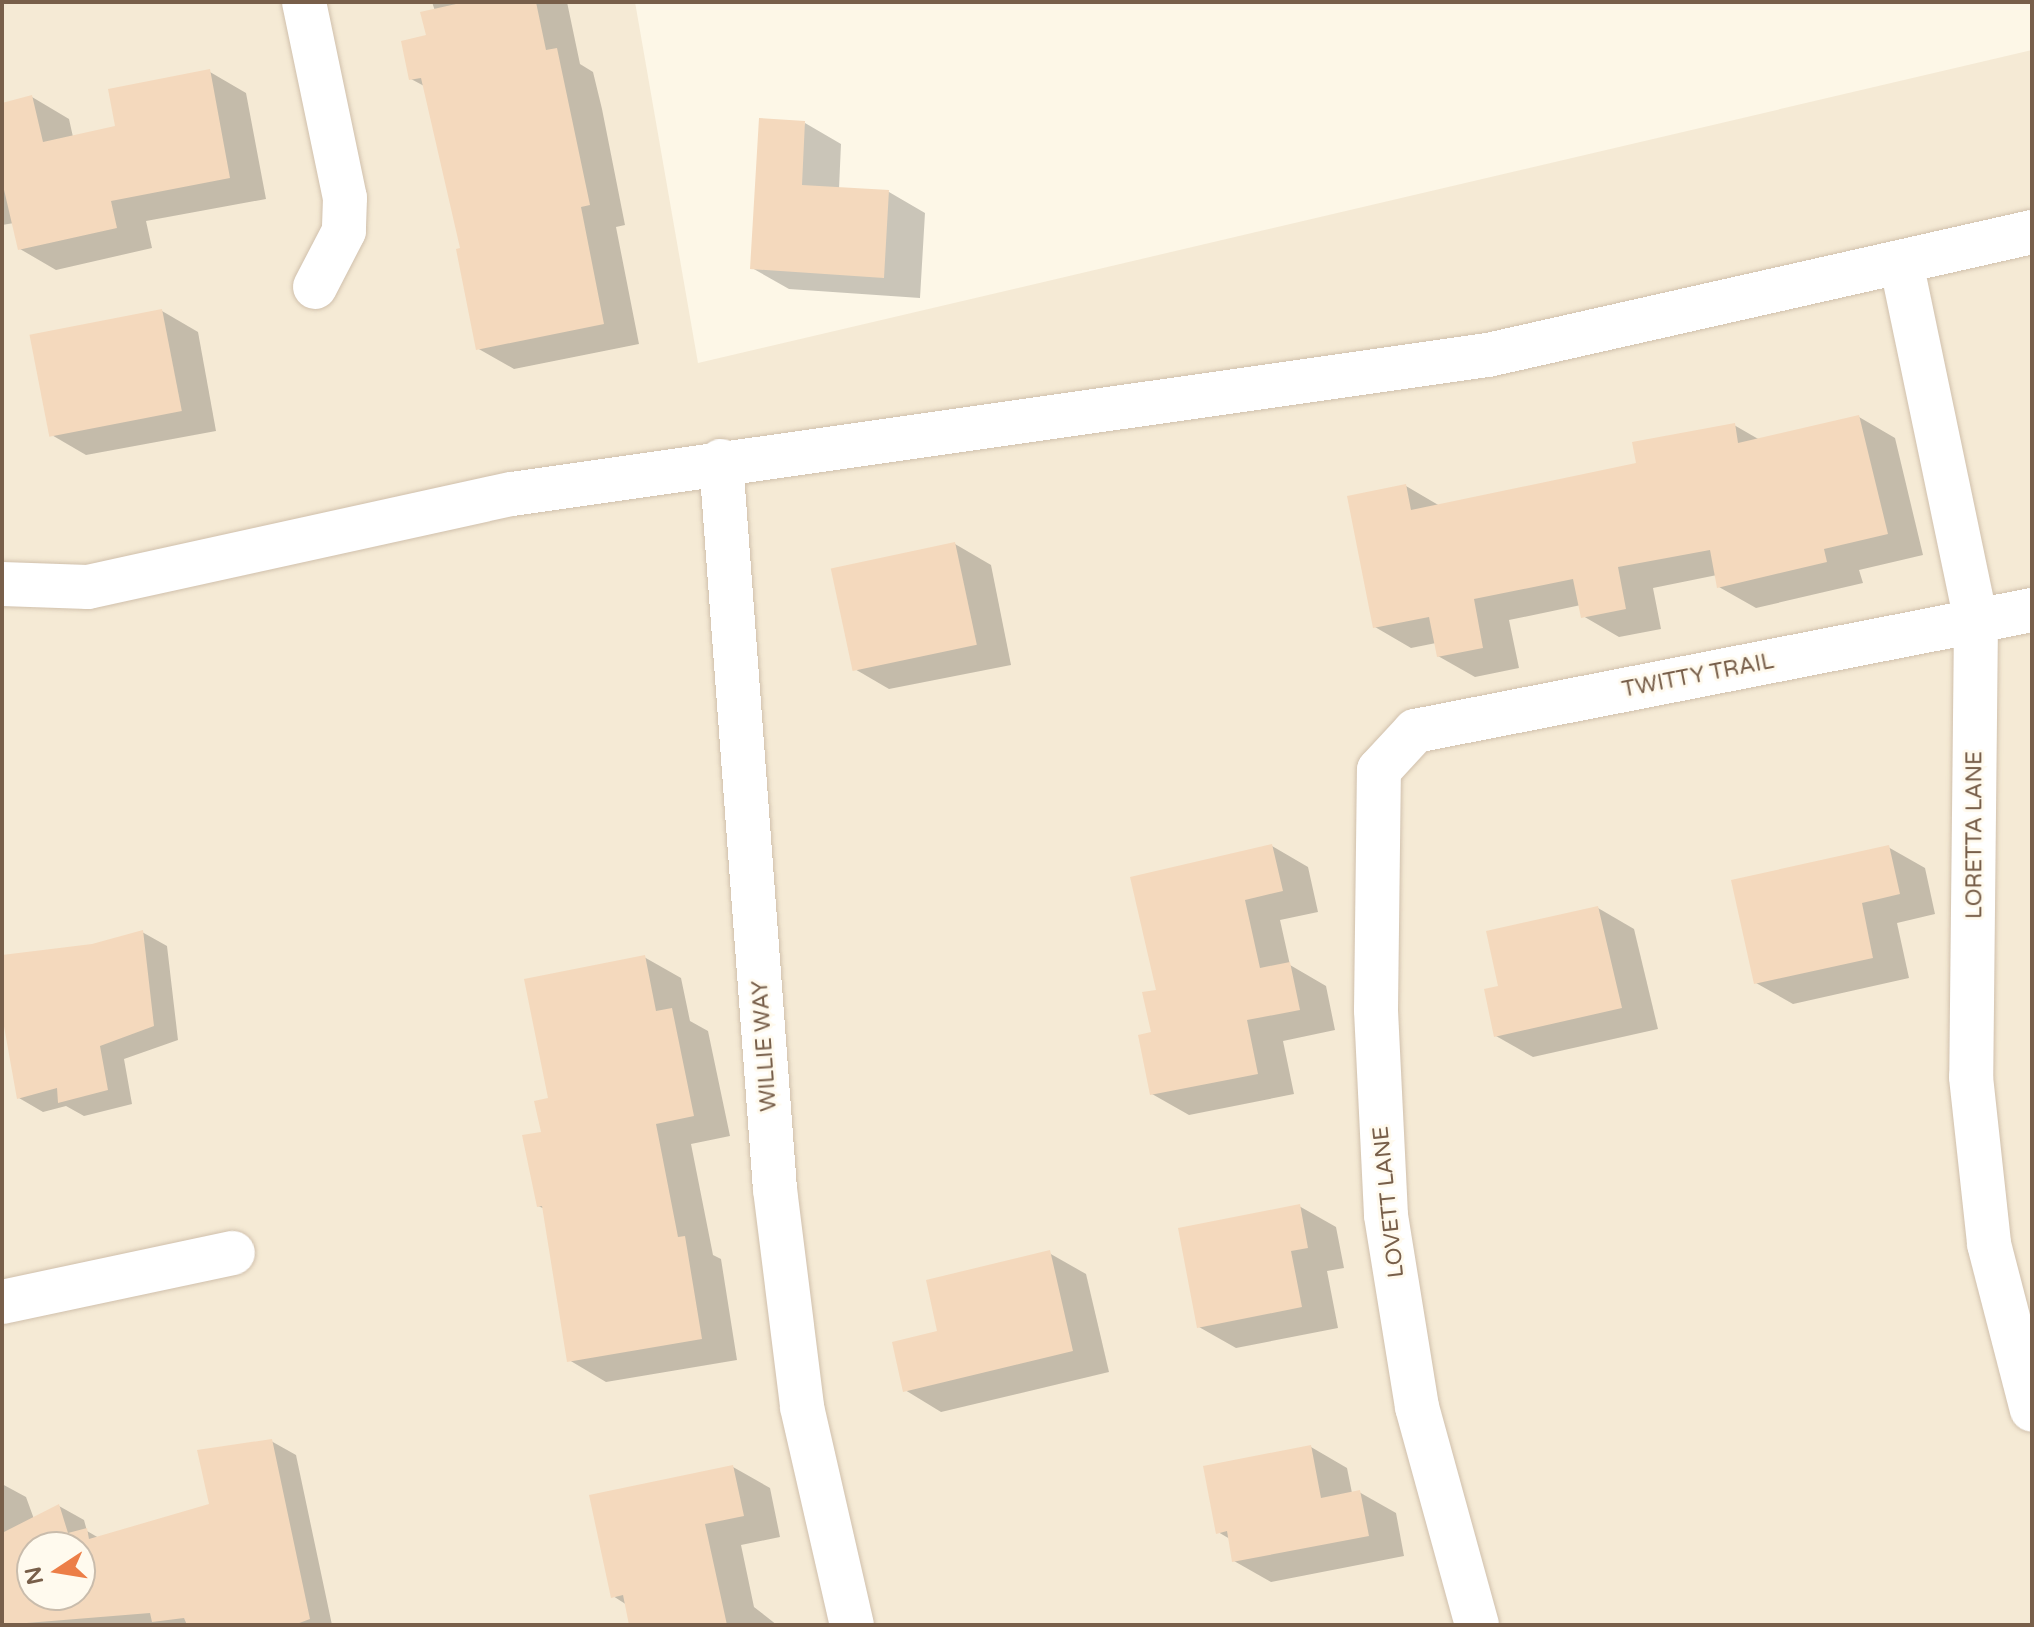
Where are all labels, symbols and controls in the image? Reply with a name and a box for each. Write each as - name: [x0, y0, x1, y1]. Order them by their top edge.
- street label: TWITTY TRAIL: [1620, 648, 1776, 704]
- street label: LORETTA LANE: [1962, 751, 1988, 919]
- street label: WILLIE WAY: [747, 980, 783, 1112]
- street label: LOVETT LANE: [1368, 1125, 1410, 1279]
- north arrow: [16, 1531, 96, 1611]
- text: N: [20, 1564, 49, 1587]

